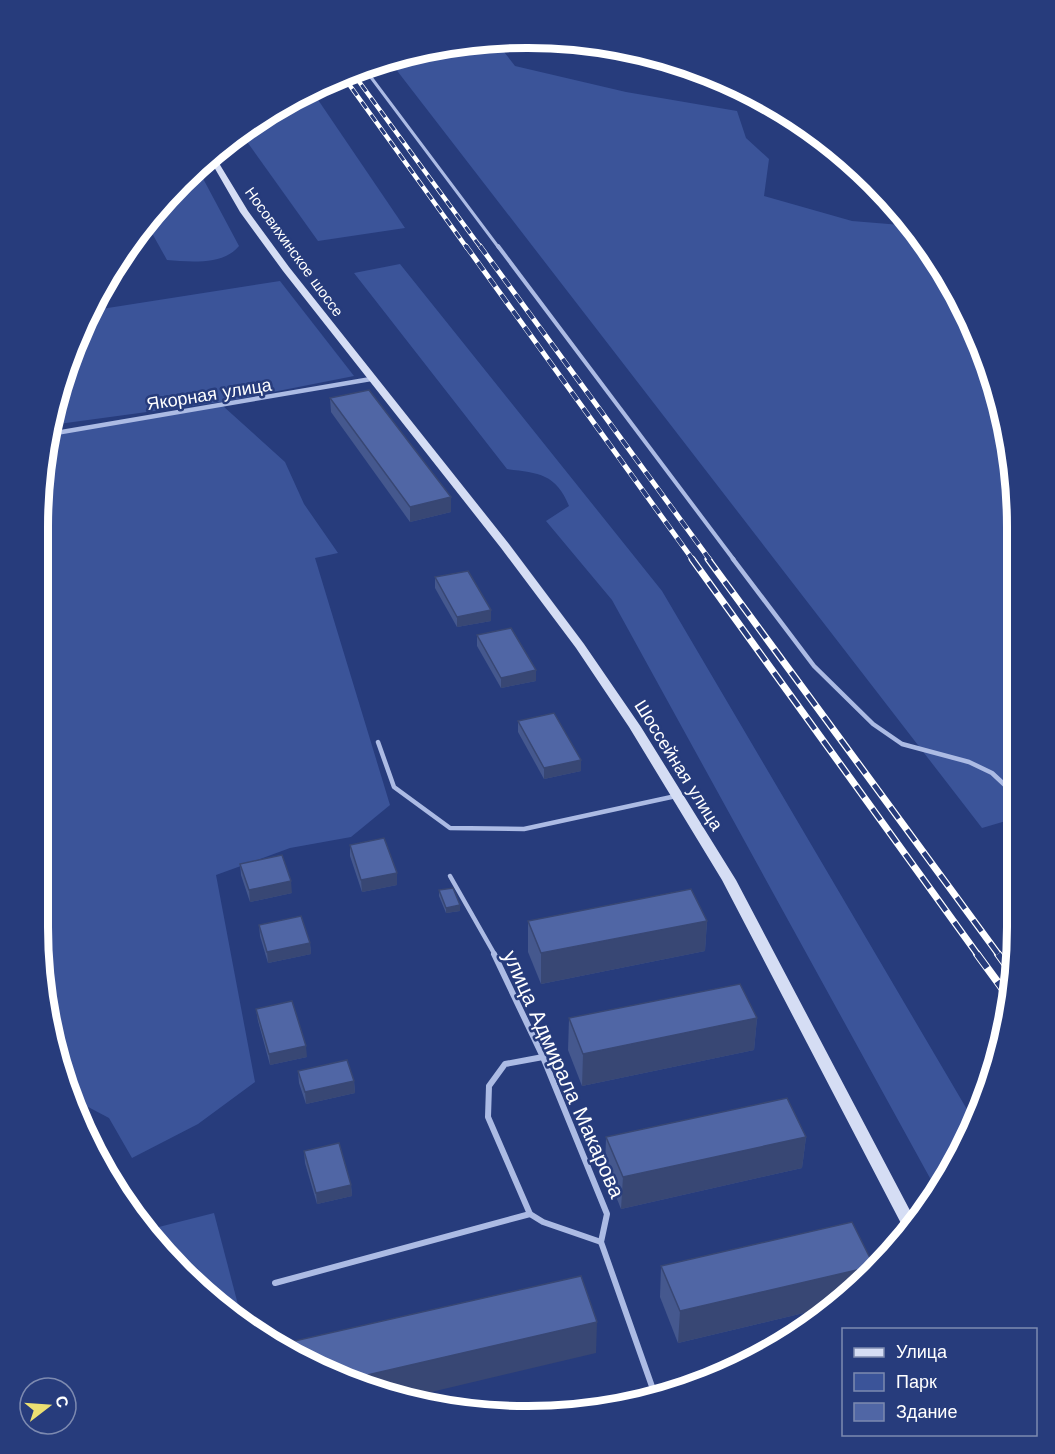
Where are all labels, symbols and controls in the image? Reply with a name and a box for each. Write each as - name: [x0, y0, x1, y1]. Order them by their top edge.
- street label: Носовихинское шоссе: [241, 184, 347, 320]
- street label: Якорная улица: [145, 374, 274, 414]
- street label: Шоссейная улица: [630, 696, 728, 835]
- street label: улица Адмирала Макарова: [498, 946, 630, 1202]
- legend: [842, 1328, 1037, 1436]
- text: Улица: [896, 1341, 948, 1362]
- text: Парк: [896, 1371, 937, 1392]
- north arrow: [18, 1376, 78, 1436]
- text: С: [51, 1393, 73, 1410]
- text: Здание: [896, 1401, 957, 1422]

